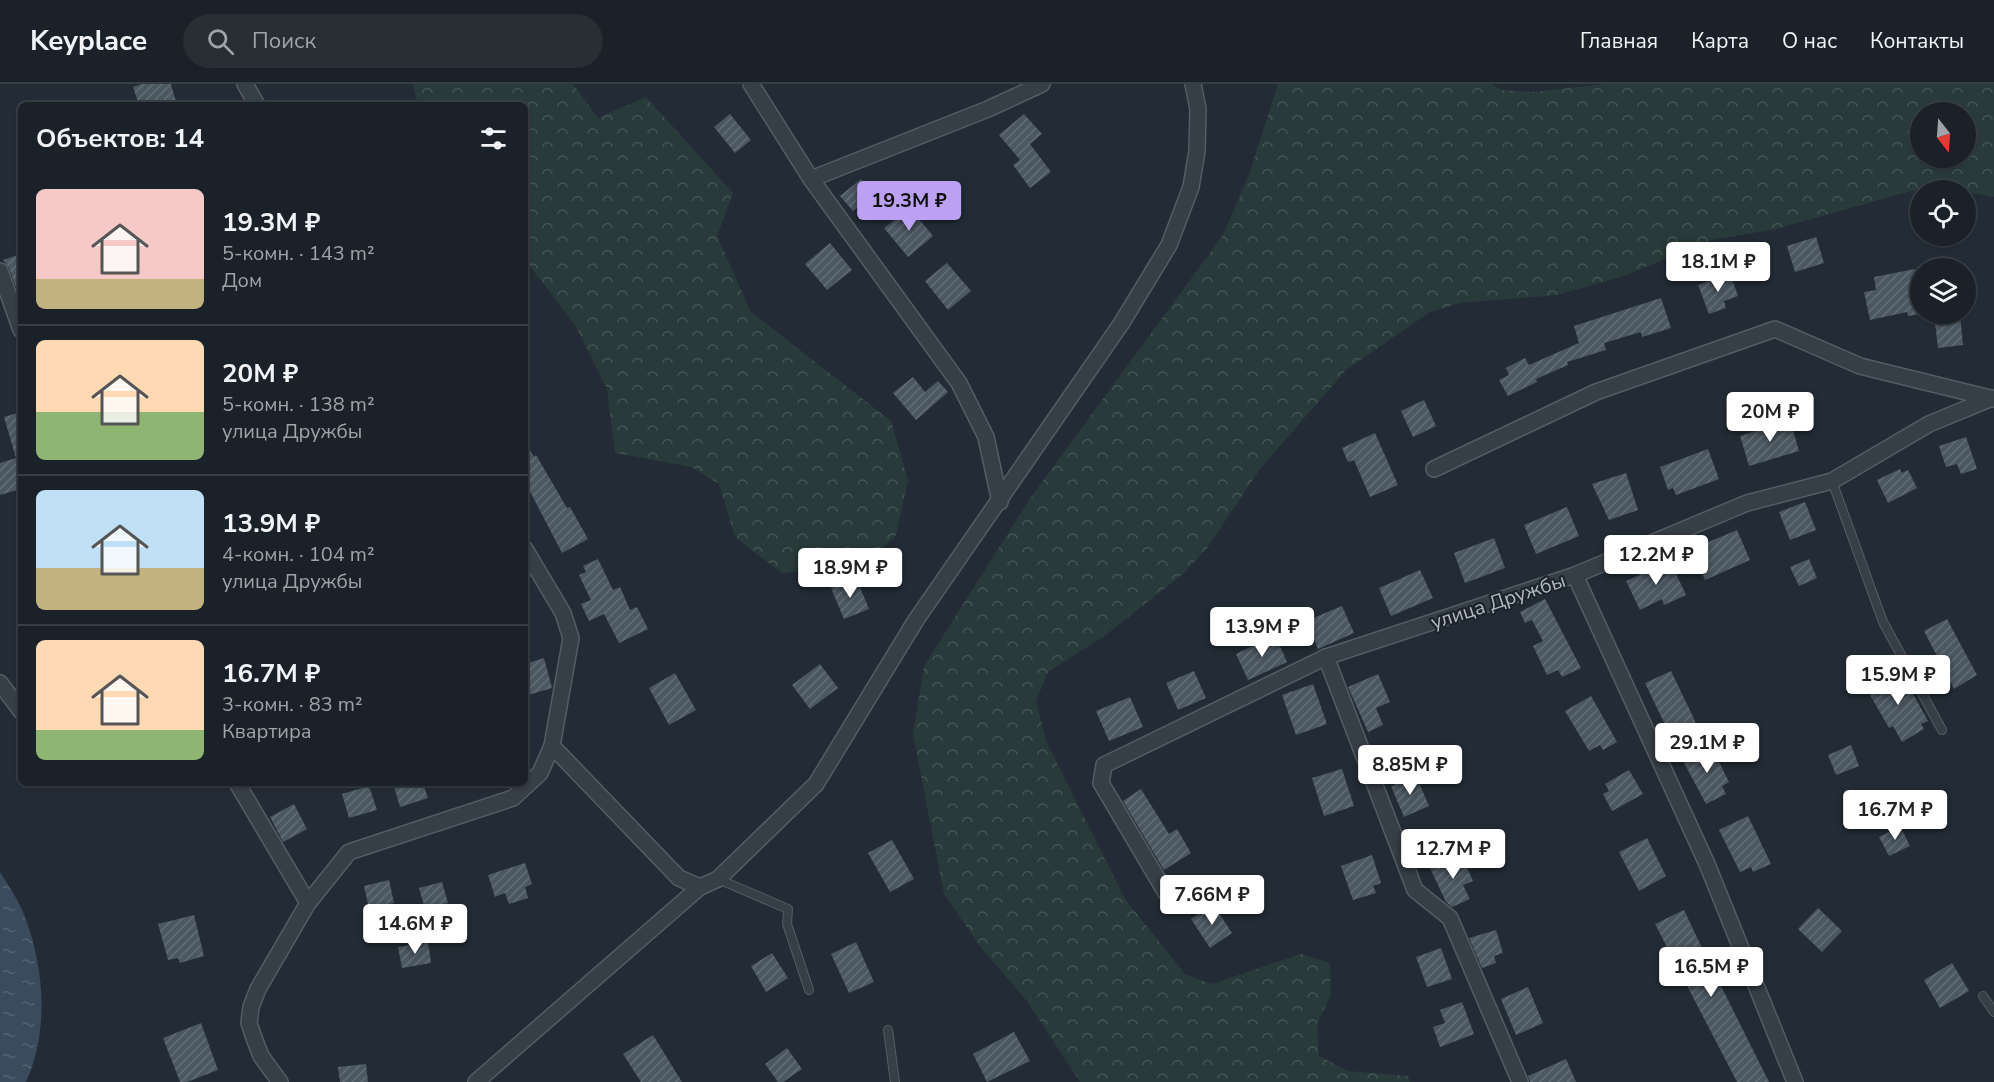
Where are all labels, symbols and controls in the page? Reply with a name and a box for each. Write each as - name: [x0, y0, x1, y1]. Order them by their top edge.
- search box: [183, 14, 603, 68]
- text: Keyplace: [30, 22, 147, 60]
- icon: search: [204, 25, 237, 58]
- text: Поиск: [252, 26, 316, 56]
- text: Главная: [1580, 27, 1658, 55]
- text: Карта: [1691, 27, 1749, 55]
- text: О нас: [1782, 27, 1837, 55]
- text: Контакты: [1870, 27, 1964, 55]
- north arrow: [1910, 102, 1976, 168]
- map controls: [1910, 102, 1976, 324]
- text: Объектов: 14: [36, 121, 204, 156]
- icon: filters: [477, 122, 510, 155]
- button: locate: [1910, 180, 1976, 246]
- pin: 19.3M ₽: [854, 181, 964, 232]
- text: 19.3M ₽: [871, 187, 947, 214]
- text: 19.3M ₽: [222, 205, 320, 240]
- icon: home: [84, 213, 156, 285]
- text: 5-комн. · 143 m²: [222, 240, 375, 267]
- pin: 18.1M ₽: [1663, 242, 1773, 293]
- text: 18.1M ₽: [1680, 248, 1756, 275]
- button: layers: [1910, 258, 1976, 324]
- text: Дом: [222, 267, 262, 294]
- text: 20M ₽: [222, 356, 298, 391]
- icon: home: [84, 364, 156, 436]
- text: 5-комн. · 138 m²: [222, 391, 375, 418]
- pin: 20M ₽: [1728, 392, 1812, 443]
- text: 20M ₽: [1741, 398, 1799, 425]
- text: улица Дружбы: [222, 418, 362, 445]
- text: 13.9M ₽: [222, 506, 320, 541]
- icon: home: [84, 514, 156, 586]
- pin: 12.2M ₽: [1601, 535, 1711, 586]
- text: 4-комн. · 104 m²: [222, 541, 375, 568]
- text: 12.2M ₽: [1618, 541, 1694, 568]
- pin: 18.9M ₽: [795, 548, 905, 599]
- text: 18.9M ₽: [812, 554, 888, 581]
- street label: улица Дружбы: [1427, 567, 1569, 636]
- text: улица Дружбы: [222, 568, 362, 595]
- pin: 13.9M ₽: [1207, 607, 1317, 658]
- text: 13.9M ₽: [1224, 613, 1300, 640]
- pin: 15.9M ₽: [1843, 655, 1953, 706]
- text: 16.7M ₽: [222, 656, 320, 691]
- text: 15.9M ₽: [1860, 661, 1936, 688]
- icon: home: [84, 664, 156, 736]
- text: 3-комн. · 83 m²: [222, 691, 363, 718]
- text: Квартира: [222, 718, 312, 745]
- pin: 29.1M ₽: [1652, 723, 1762, 774]
- text: 29.1M ₽: [1669, 729, 1745, 756]
- pin: 8.85M ₽: [1355, 745, 1465, 796]
- text: 8.85M ₽: [1372, 751, 1448, 778]
- pin: 16.7M ₽: [1840, 790, 1950, 841]
- text: 16.7M ₽: [1857, 796, 1933, 823]
- pin: 12.7M ₽: [1398, 829, 1508, 880]
- text: 12.7M ₽: [1415, 835, 1491, 862]
- pin: 7.66M ₽: [1157, 875, 1267, 926]
- text: 7.66M ₽: [1174, 881, 1250, 908]
- pin: 14.6M ₽: [360, 904, 470, 955]
- text: 14.6M ₽: [377, 910, 453, 937]
- pin: 16.5M ₽: [1656, 947, 1766, 998]
- text: 16.5M ₽: [1673, 953, 1749, 980]

